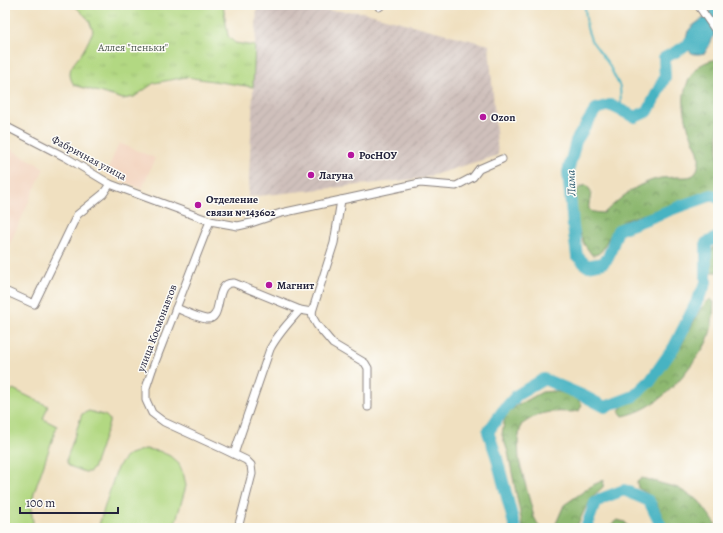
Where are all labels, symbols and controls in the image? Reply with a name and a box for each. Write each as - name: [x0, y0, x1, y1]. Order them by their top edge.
- park label: Аллея "пеньки": [97, 40, 168, 55]
- place label: Ozon: [491, 110, 515, 125]
- marker: Ozon: [478, 112, 488, 122]
- street label: Фабричная улица: [49, 132, 130, 185]
- place label: РосНОУ: [359, 148, 398, 163]
- marker: РосНОУ: [346, 150, 356, 160]
- place label: Лагуна: [319, 168, 354, 183]
- water label: Лама: [563, 169, 579, 197]
- marker: Лагуна: [306, 170, 316, 180]
- place label: Отделение связи №143602: [206, 192, 276, 220]
- marker: Отделение связи №143602: [193, 200, 203, 210]
- place label: Магнит: [277, 278, 314, 293]
- marker: Магнит: [264, 280, 274, 290]
- street label: улица Космонавтов: [133, 282, 181, 375]
- scale bar: [20, 489, 118, 515]
- text: 100 m: [26, 495, 55, 511]

